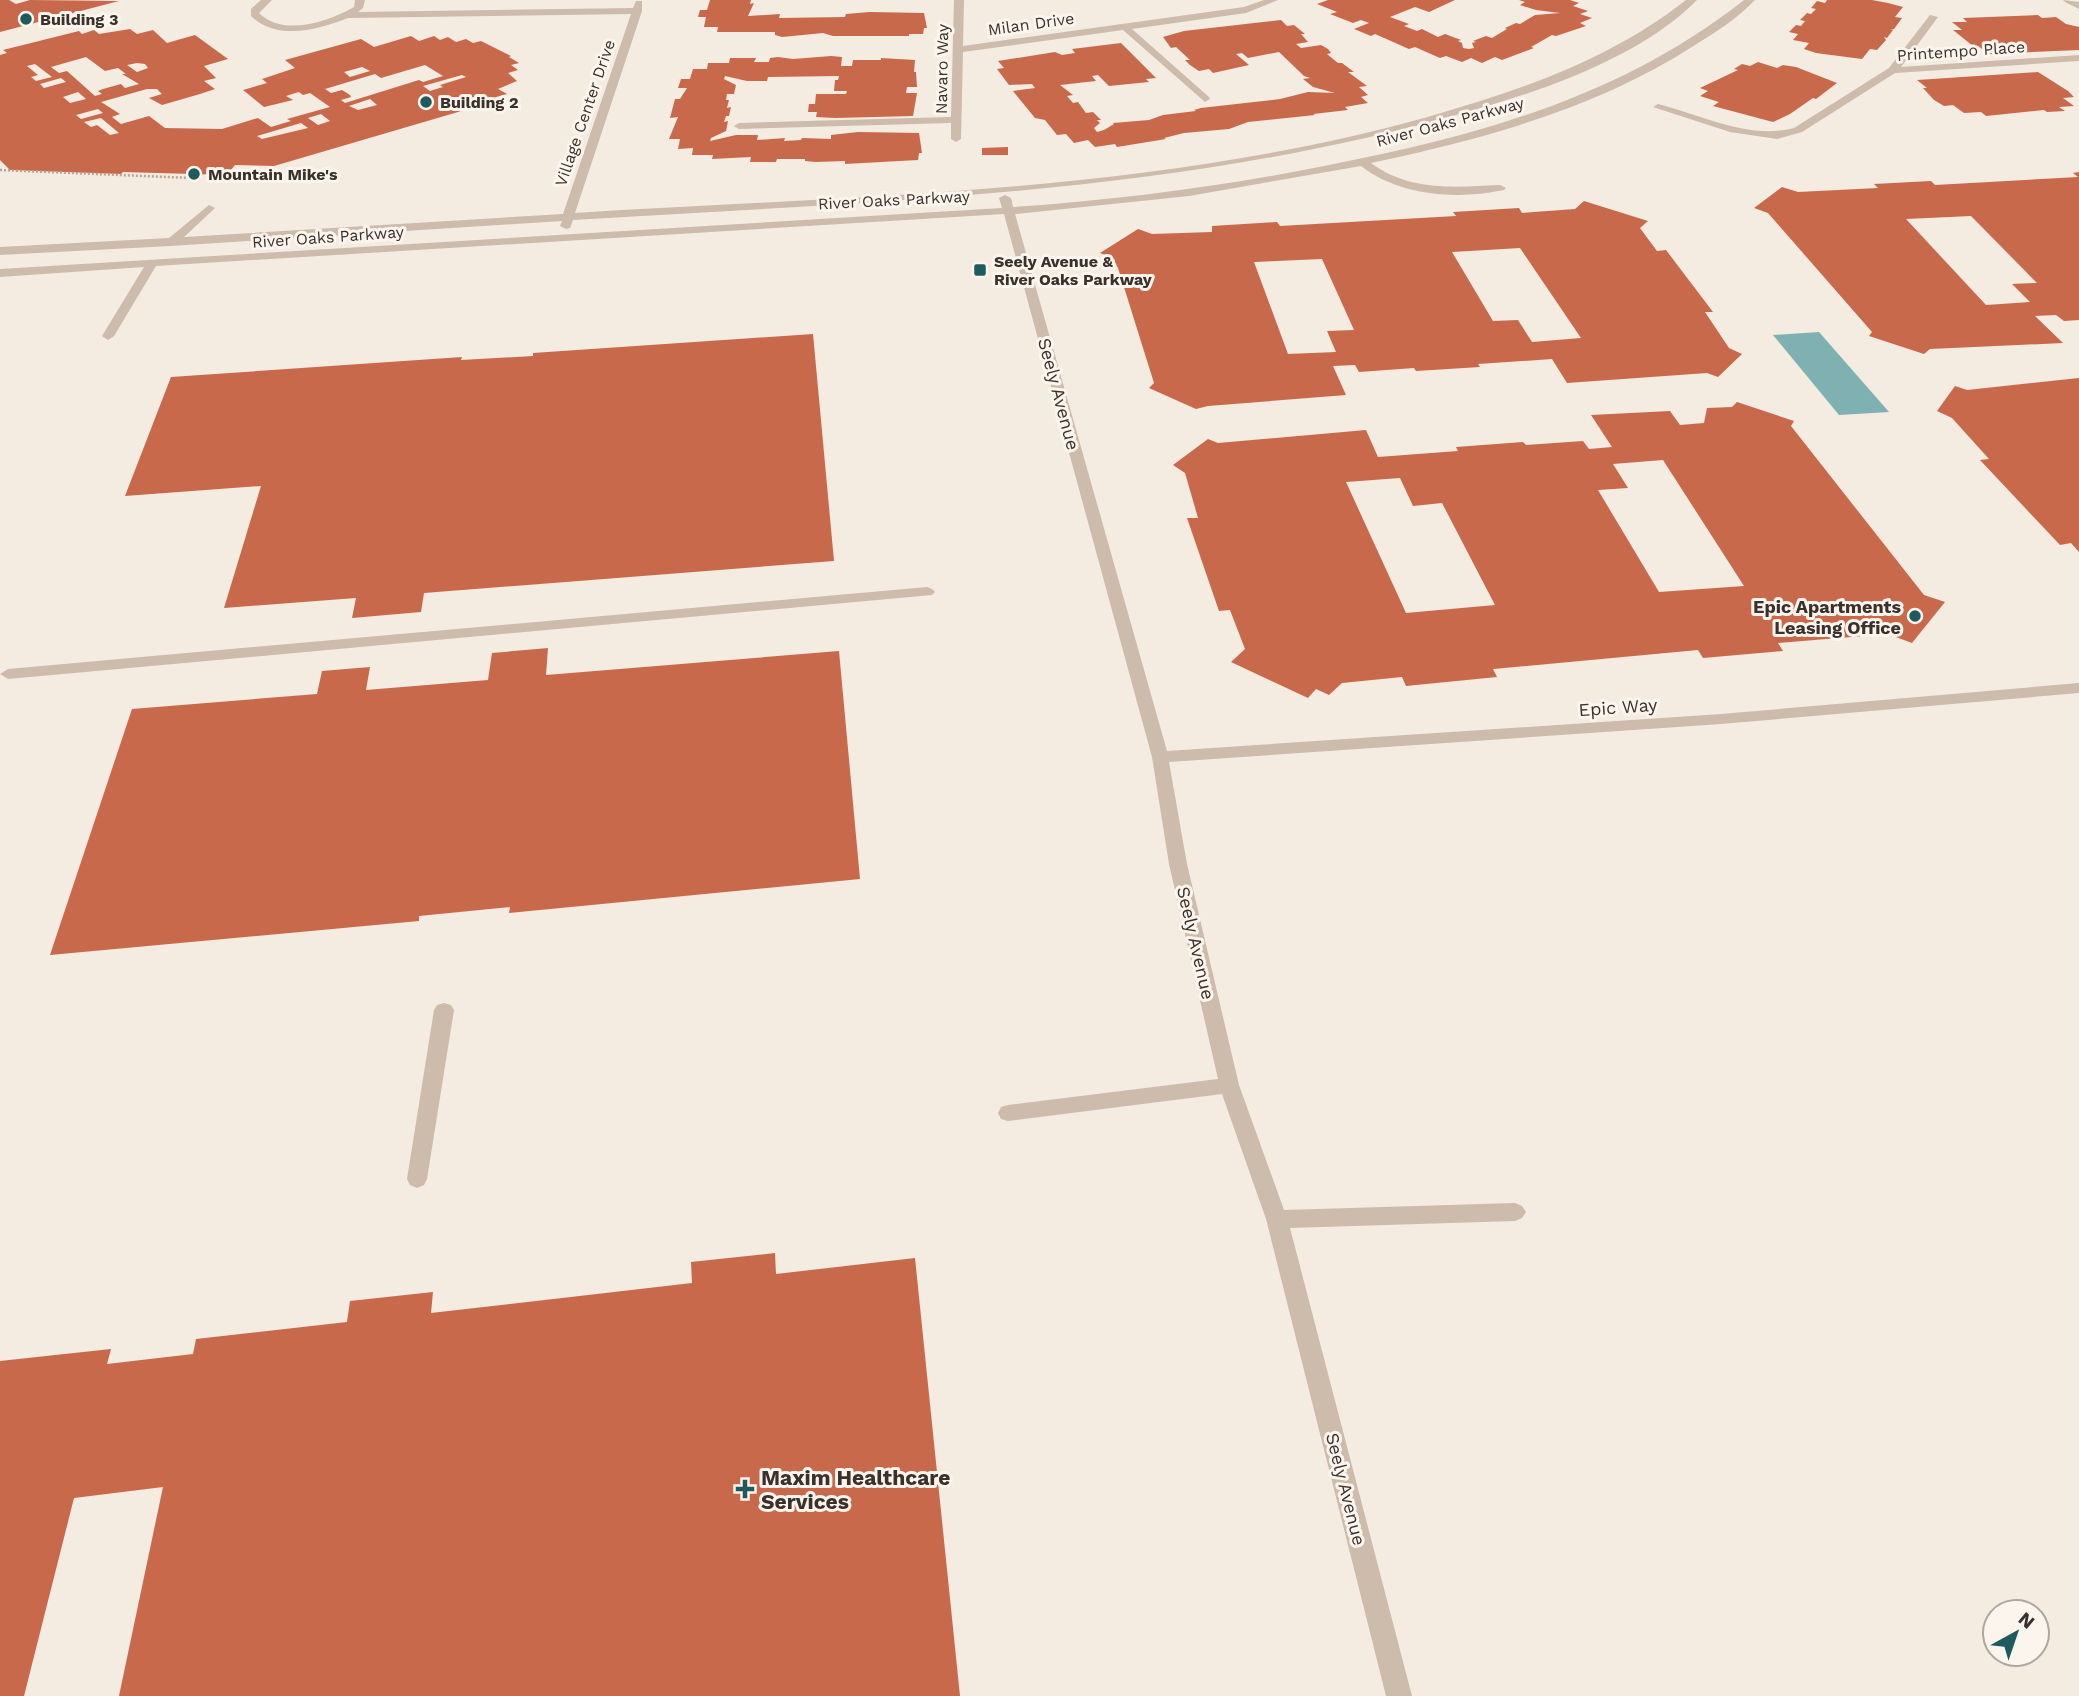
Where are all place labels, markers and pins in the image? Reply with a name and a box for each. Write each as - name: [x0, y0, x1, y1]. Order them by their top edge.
- place label: Building 3: [40, 10, 118, 29]
- marker: Building 3: [18, 11, 34, 27]
- place label: Building 2: [440, 93, 518, 112]
- marker: Building 2: [418, 94, 434, 110]
- place label: Mountain Mike's: [208, 165, 338, 184]
- marker: Mountain Mike's: [186, 166, 202, 182]
- place label: Seely Avenue & River Oaks Parkway: [994, 252, 1153, 289]
- marker: Seely Avenue & River Oaks Parkway: [972, 262, 988, 278]
- place label: Epic Apartments Leasing Office: [1753, 596, 1901, 638]
- marker: Epic Apartments Leasing Office: [1907, 608, 1923, 624]
- place label: Maxim Healthcare Services: [761, 1465, 950, 1514]
- marker: Maxim Healthcare Services: [735, 1479, 755, 1499]

